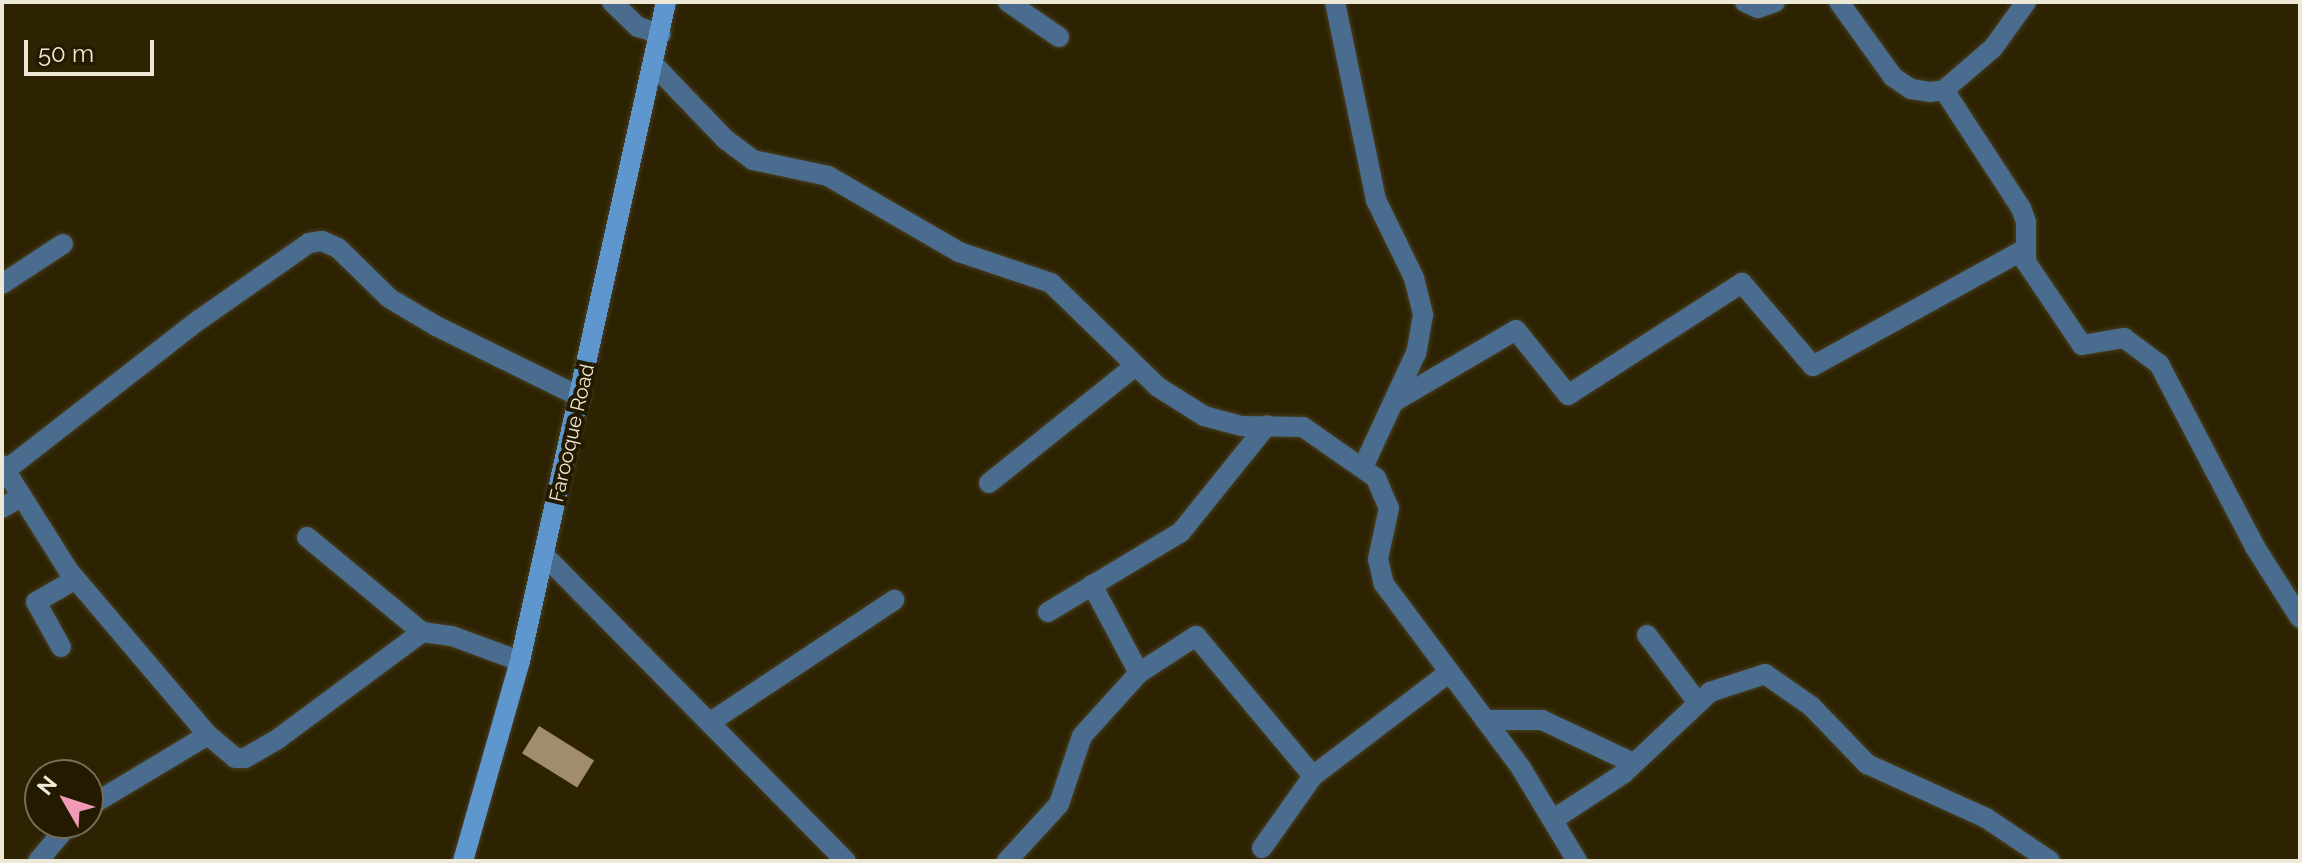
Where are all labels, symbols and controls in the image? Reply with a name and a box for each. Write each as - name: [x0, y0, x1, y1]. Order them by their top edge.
- scale bar: [28, 24, 158, 74]
- text: 50 m: [38, 39, 94, 68]
- street label: Farooque Road: [544, 362, 600, 504]
- north arrow: [24, 759, 104, 839]
- text: N: [32, 770, 62, 800]

